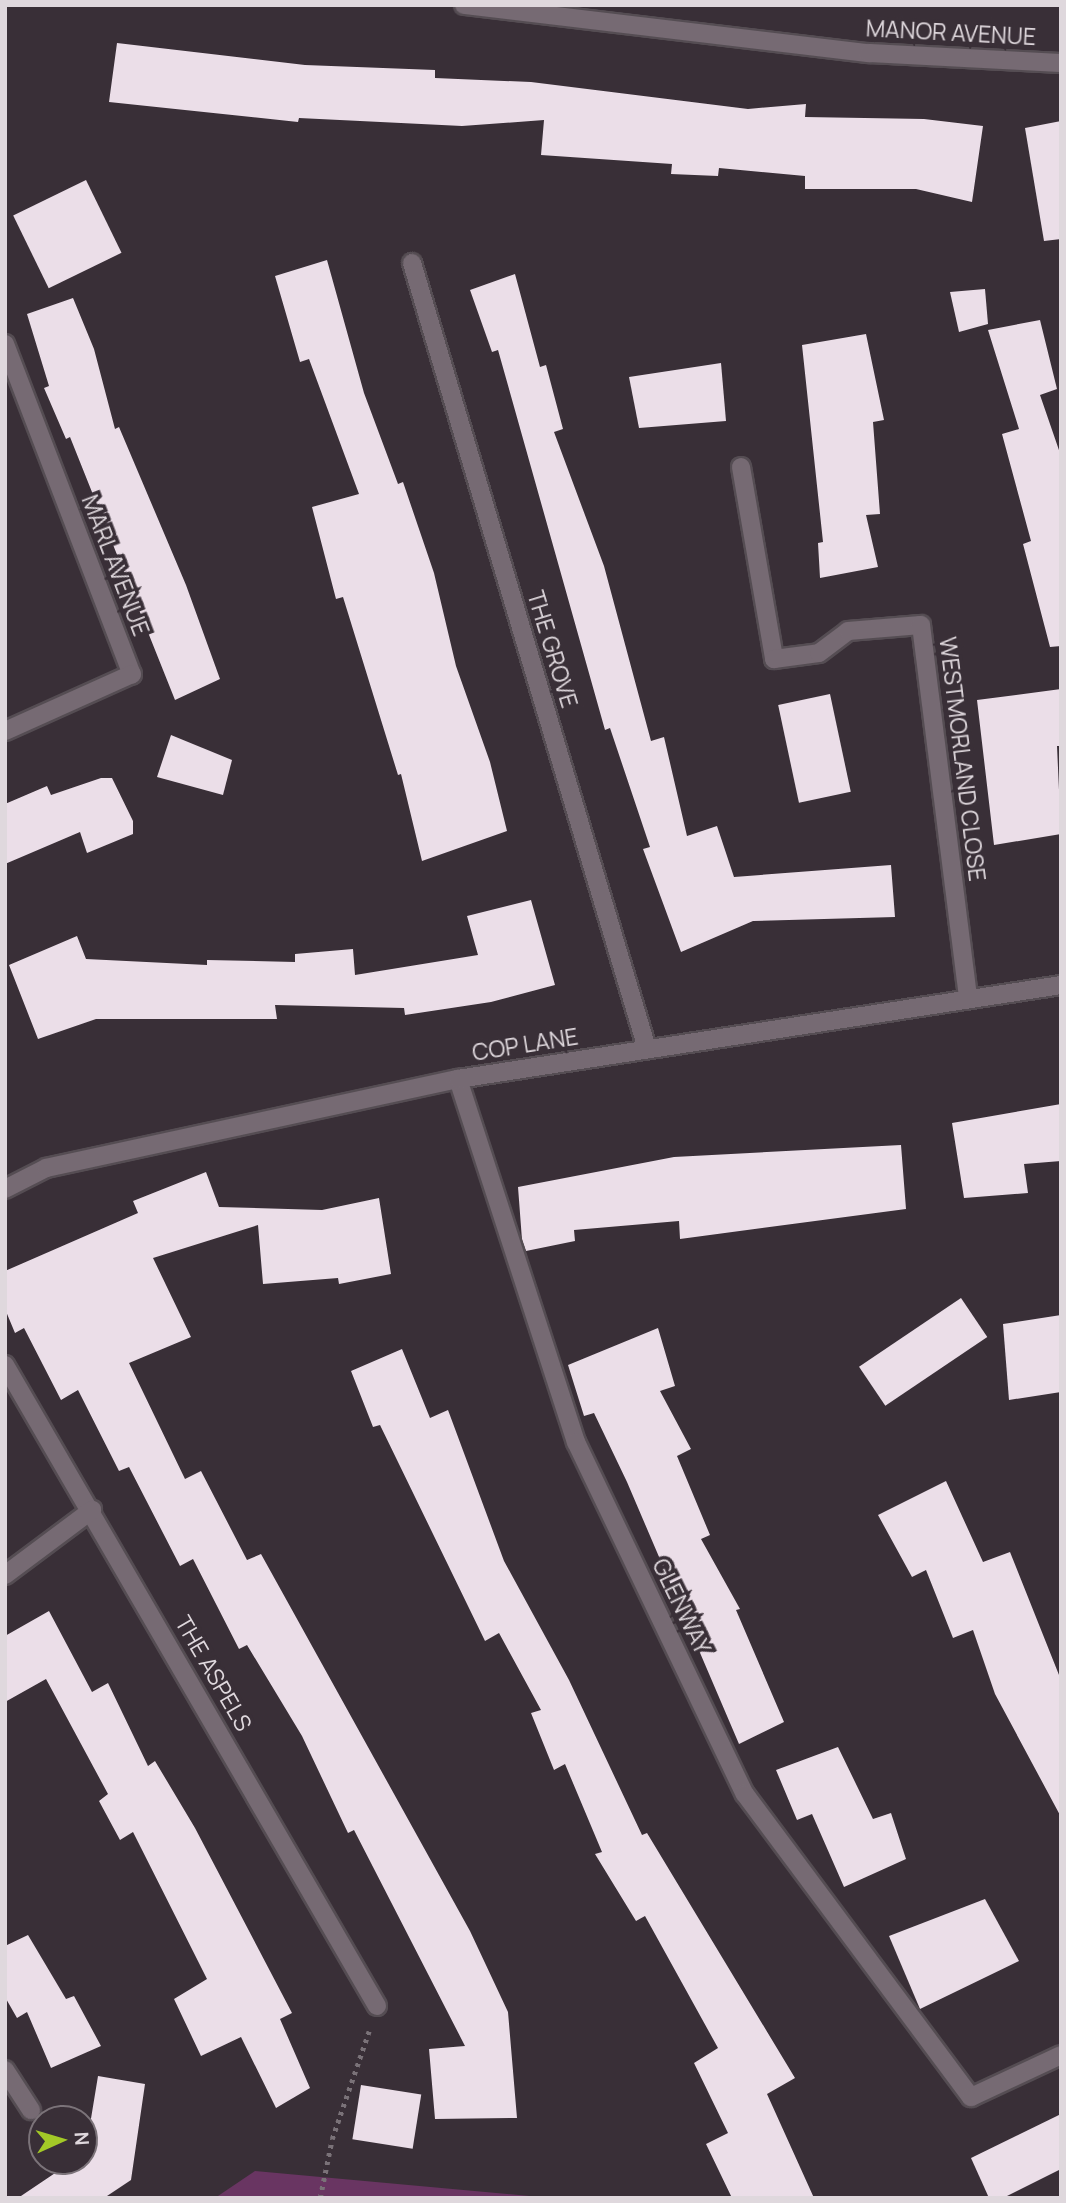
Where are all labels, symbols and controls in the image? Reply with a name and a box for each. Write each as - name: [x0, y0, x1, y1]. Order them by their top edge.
- street label: MANOR AVENUE: [865, 14, 1037, 50]
- street label: MARL AVENUE: [76, 490, 156, 640]
- street label: THE GROVE: [522, 587, 584, 711]
- street label: WESTMORLAND CLOSE: [934, 635, 992, 883]
- street label: COP LANE: [470, 1022, 580, 1066]
- street label: GLENWAY: [647, 1554, 717, 1658]
- street label: THE ASPELS: [170, 1611, 258, 1735]
- north arrow: [28, 2105, 98, 2175]
- text: N: [69, 2131, 95, 2146]

